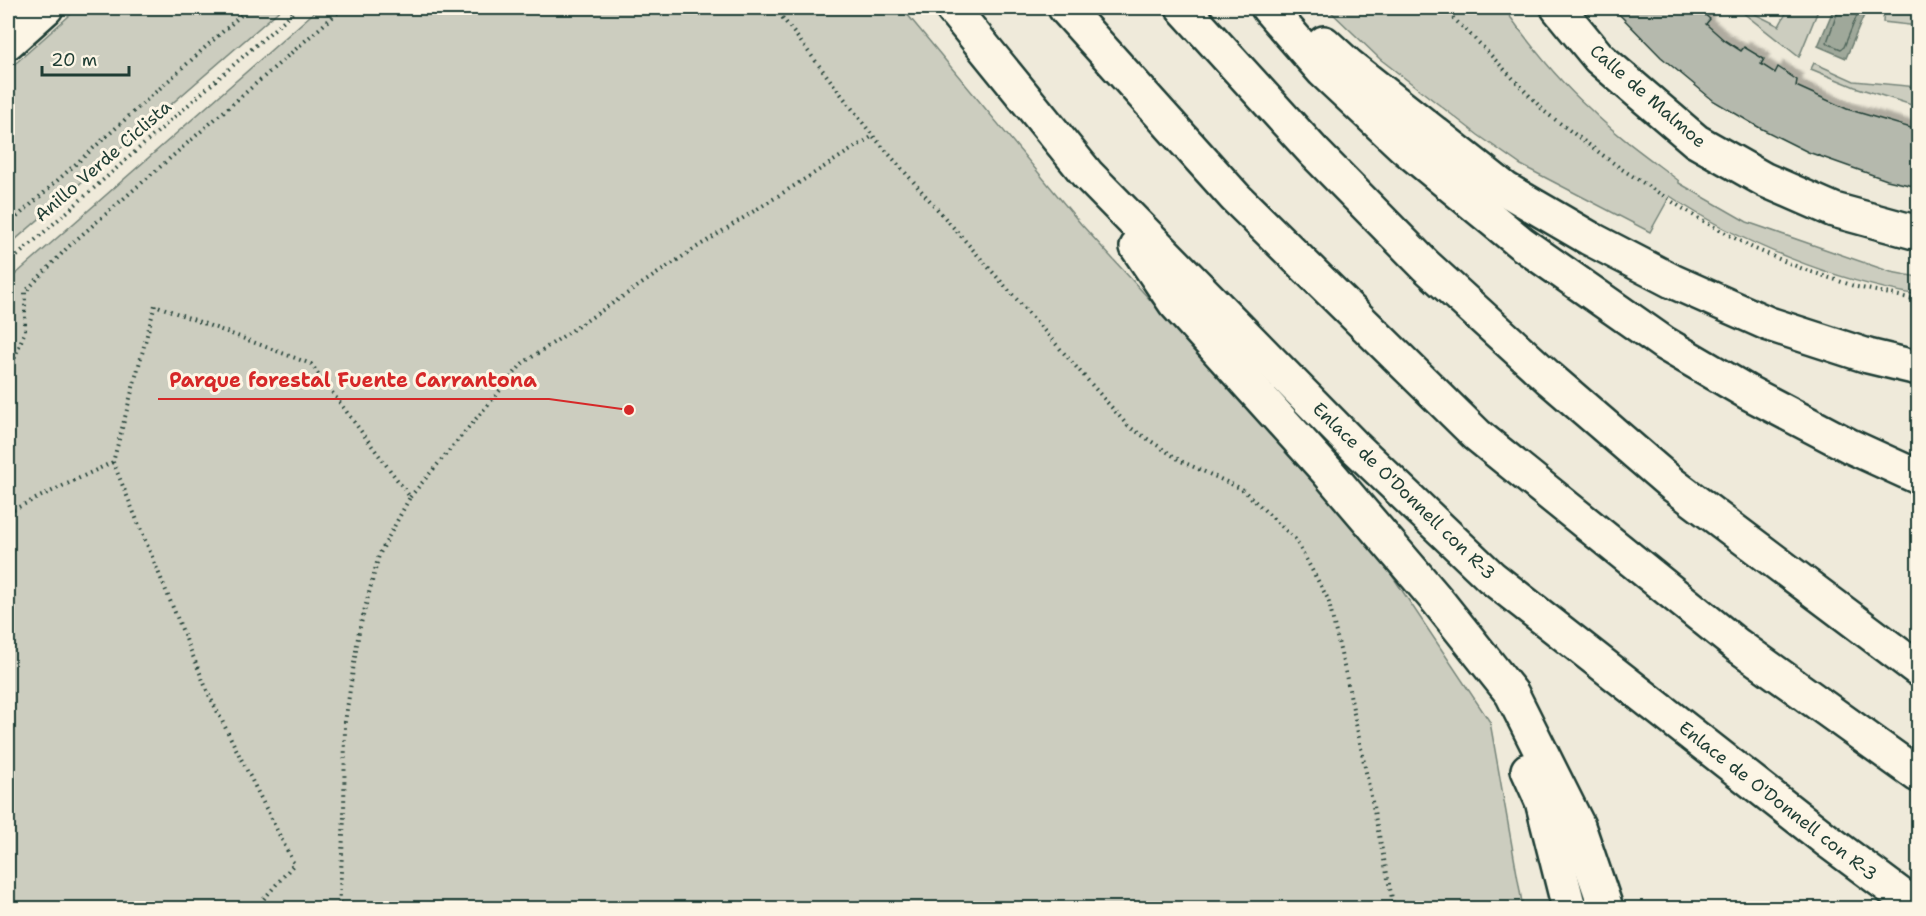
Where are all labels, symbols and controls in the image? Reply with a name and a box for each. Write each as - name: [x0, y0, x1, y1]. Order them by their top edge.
- scale bar: [42, 39, 129, 77]
- street label: Calle de Malmoe: [1585, 39, 1711, 153]
- text: 20 m: [51, 48, 97, 72]
- street label: Anillo Verde Ciclista: [29, 95, 177, 227]
- callout: Parque forestal Fuente Carrantona: [158, 361, 549, 399]
- text: Parque forestal Fuente Carrantona: [169, 367, 537, 393]
- street label: Enlace de O'Donnell con R-3: [1307, 397, 1501, 585]
- street label: Enlace de O'Donnell con R-3: [1674, 716, 1882, 886]

